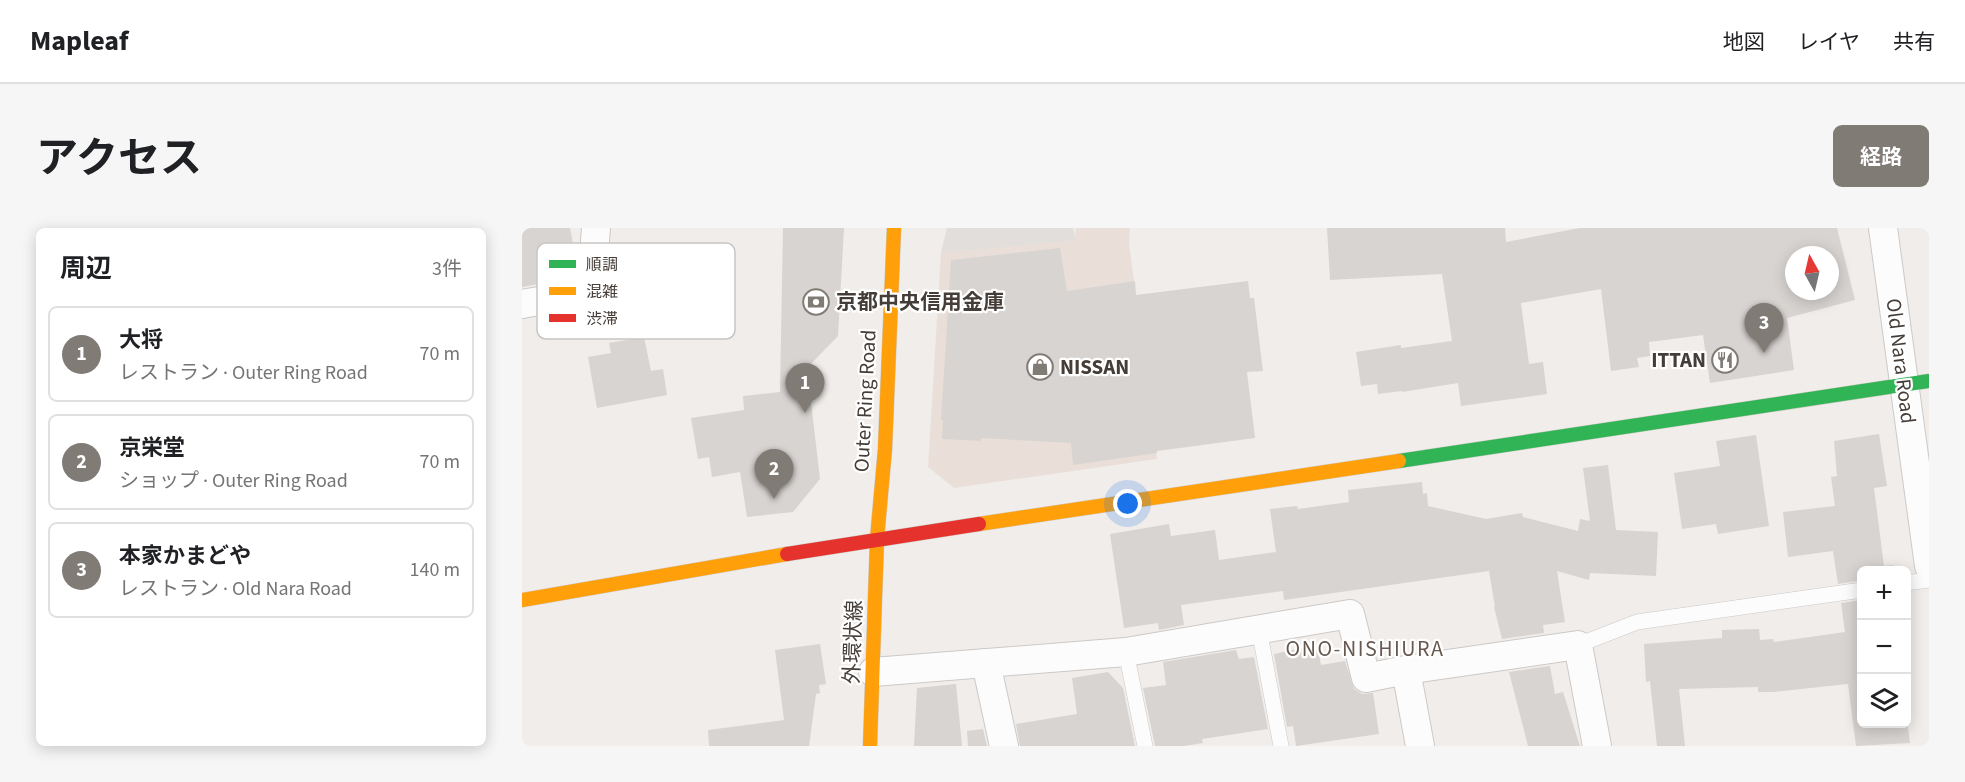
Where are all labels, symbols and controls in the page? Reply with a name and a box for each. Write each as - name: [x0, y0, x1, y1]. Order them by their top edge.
- text: Mapleaf: [30, 21, 129, 61]
- text: 地図: [1723, 27, 1765, 57]
- text: レイヤ: [1798, 27, 1860, 57]
- text: 共有: [1893, 27, 1935, 57]
- button: 経路: [1833, 125, 1929, 187]
- text: アクセス: [36, 129, 202, 189]
- legend: [537, 243, 735, 339]
- north arrow: [1785, 246, 1839, 300]
- text: 周辺: [60, 250, 112, 287]
- text: 順調: [586, 254, 618, 276]
- text: 3件: [432, 255, 462, 283]
- text: 混雑: [586, 281, 618, 303]
- bank icon: 京都中央信用金庫: [801, 287, 831, 317]
- place label: 京都中央信用金庫: [836, 287, 1004, 317]
- street label: Old Nara Road: [1878, 297, 1924, 425]
- pin: 3: [1744, 304, 1784, 353]
- text: 渋滞: [586, 308, 618, 330]
- text: 大将: [119, 324, 163, 356]
- street label: Outer Ring Road: [846, 329, 884, 473]
- text: 1: [76, 340, 87, 368]
- text: 70 m: [420, 340, 460, 368]
- place label: ITTAN: [1651, 345, 1706, 375]
- restaurant icon: ITTAN: [1710, 345, 1740, 375]
- shop icon: NISSAN: [1025, 352, 1055, 382]
- place label: NISSAN: [1060, 352, 1129, 382]
- text: レストラン · Outer Ring Road: [119, 359, 368, 387]
- pin: 1: [786, 364, 824, 413]
- text: 京栄堂: [119, 432, 185, 464]
- text: 2: [76, 448, 87, 476]
- text: 70 m: [420, 448, 460, 476]
- pin: 2: [754, 450, 794, 499]
- text: ショップ · Outer Ring Road: [119, 467, 348, 495]
- your location: [1113, 489, 1142, 518]
- text: 本家かまどや: [119, 540, 251, 572]
- text: 3: [76, 556, 87, 584]
- text: 140 m: [410, 556, 460, 584]
- map controls: [1857, 566, 1911, 728]
- button: +: [1857, 566, 1911, 620]
- text: レストラン · Old Nara Road: [119, 575, 352, 603]
- street label: 外環状線: [837, 600, 869, 684]
- button: −: [1857, 620, 1911, 674]
- district label: ONO-NISHIURA: [1286, 633, 1444, 665]
- button: layers: [1857, 674, 1911, 728]

